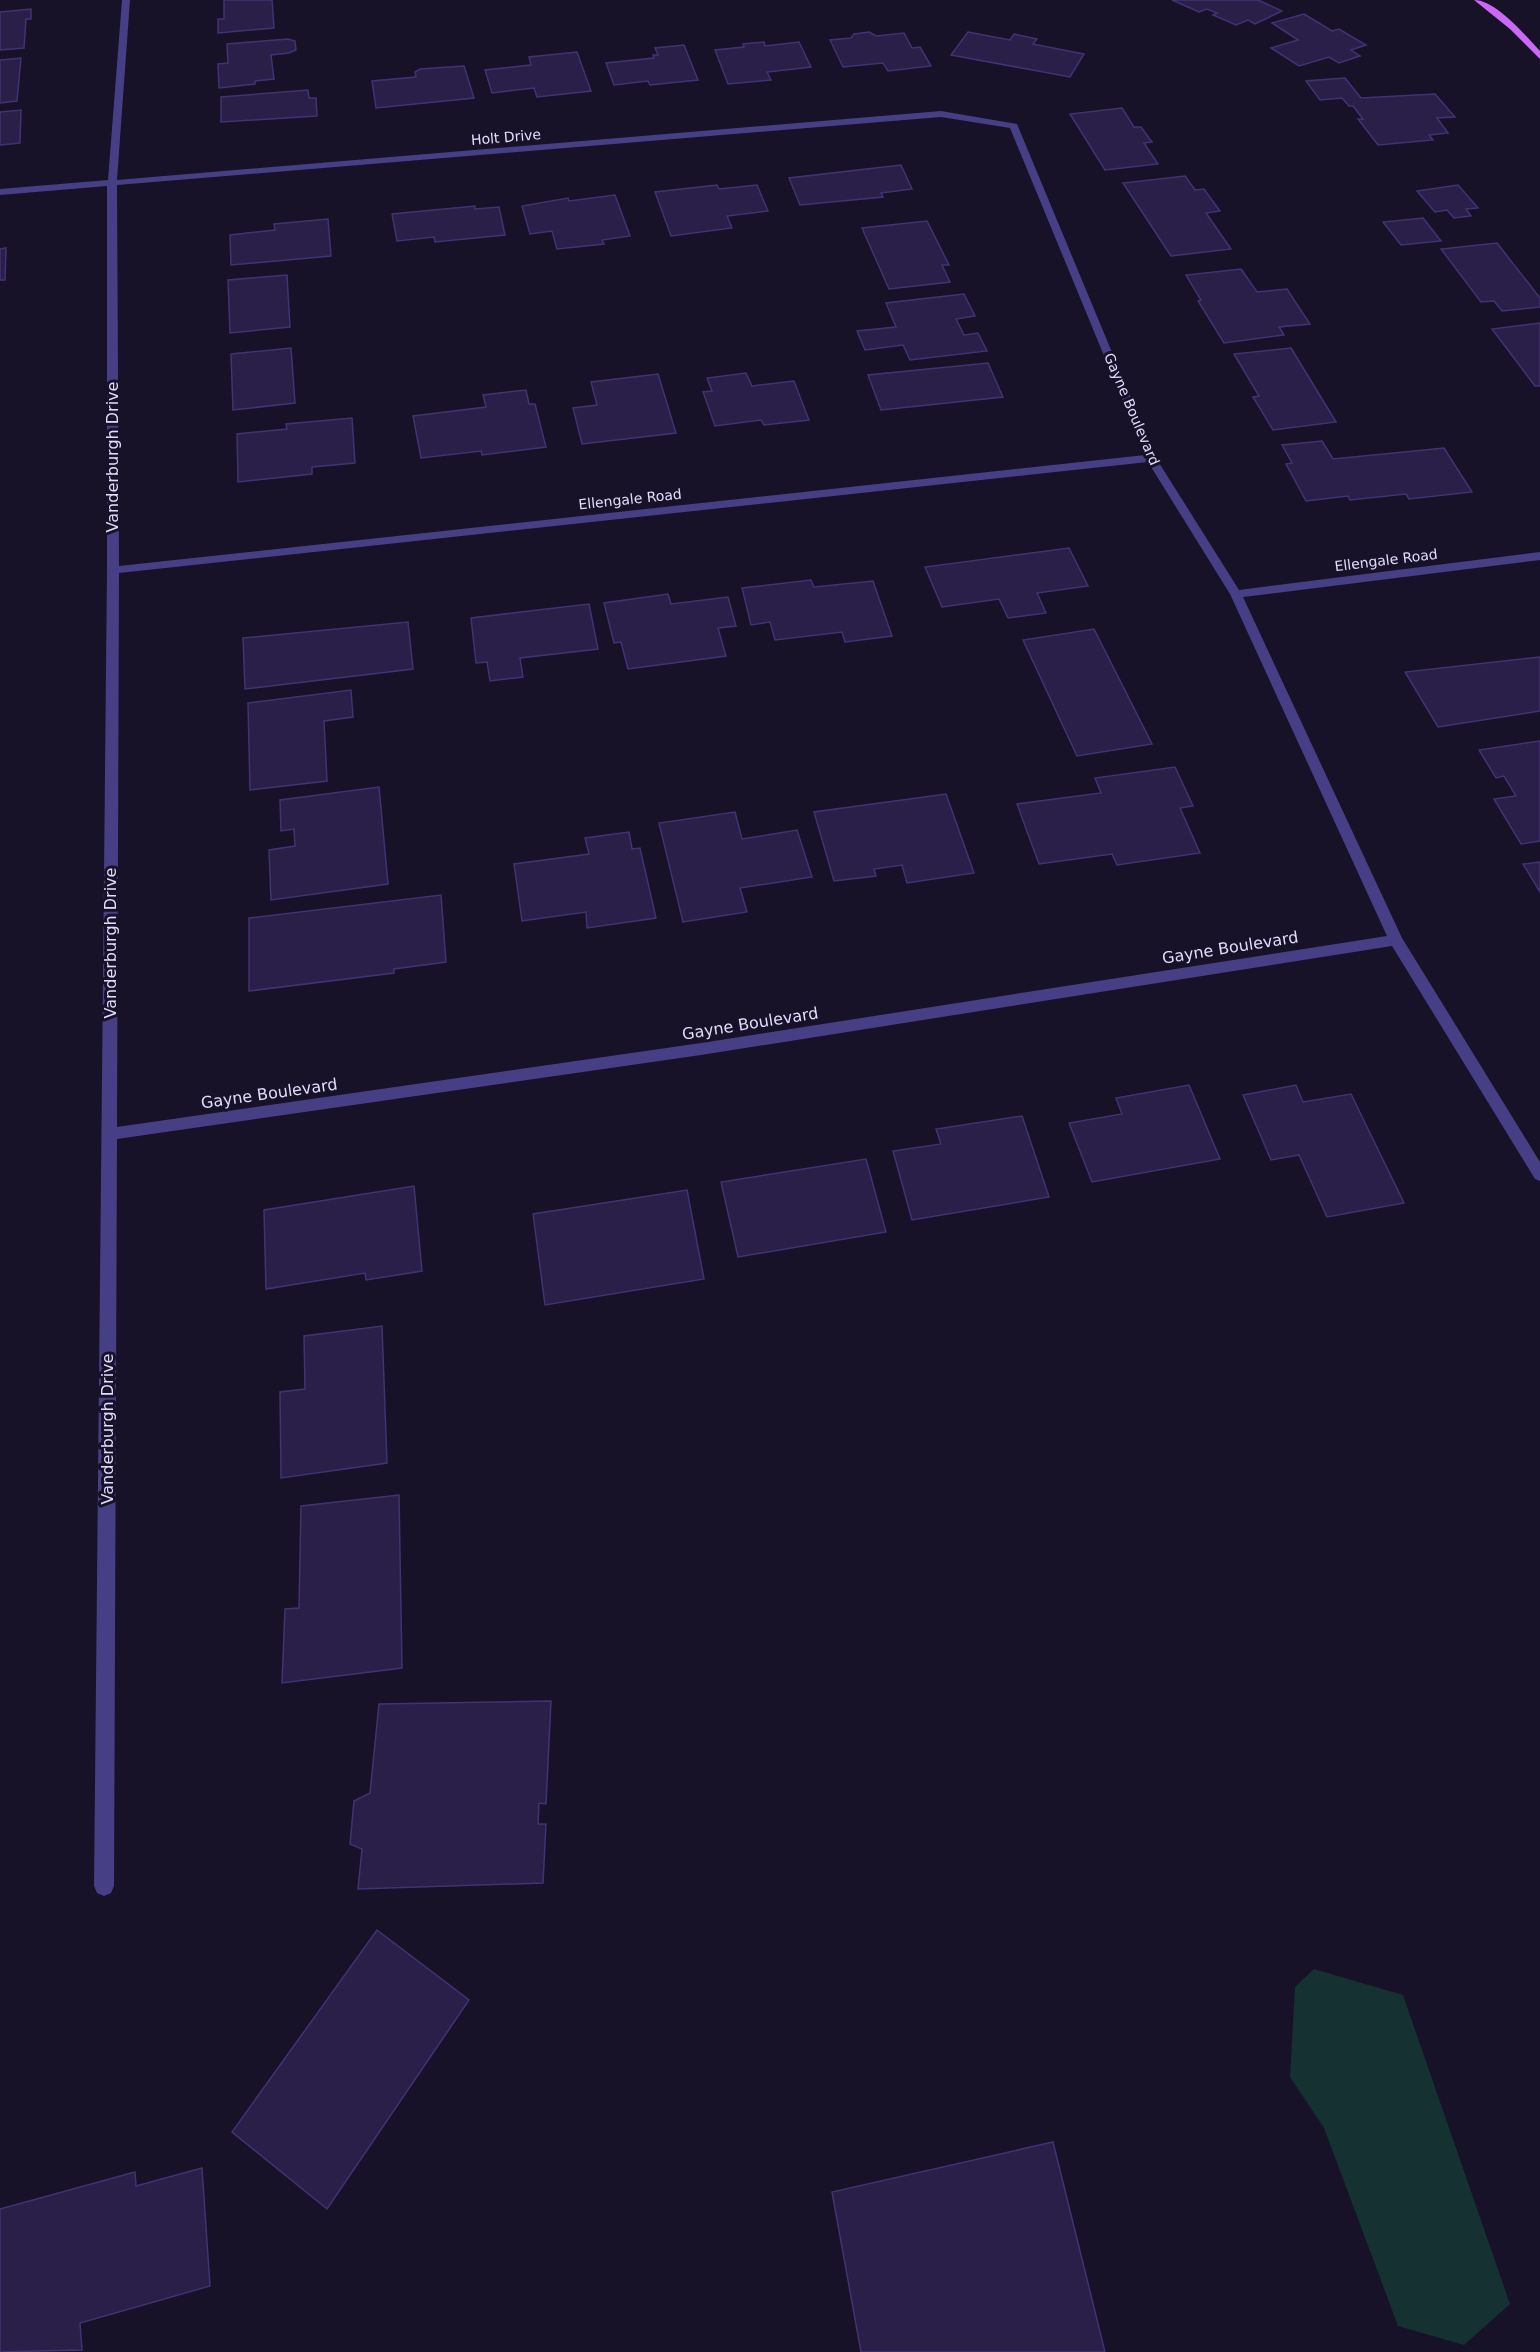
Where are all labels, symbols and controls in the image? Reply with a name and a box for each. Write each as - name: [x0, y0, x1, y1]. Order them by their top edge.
- street label: Holt Drive: [470, 126, 542, 148]
- street label: Gayne Boulevard: [1101, 350, 1163, 468]
- street label: Vanderburgh Drive: [103, 382, 122, 532]
- street label: Ellengale Road: [578, 486, 682, 512]
- street label: Ellengale Road: [1334, 546, 1438, 574]
- street label: Vanderburgh Drive: [101, 868, 120, 1018]
- street label: Gayne Boulevard: [1161, 927, 1300, 968]
- street label: Gayne Boulevard: [681, 1003, 820, 1044]
- street label: Gayne Boulevard: [200, 1075, 339, 1112]
- street label: Vanderburgh Drive: [98, 1354, 117, 1504]

